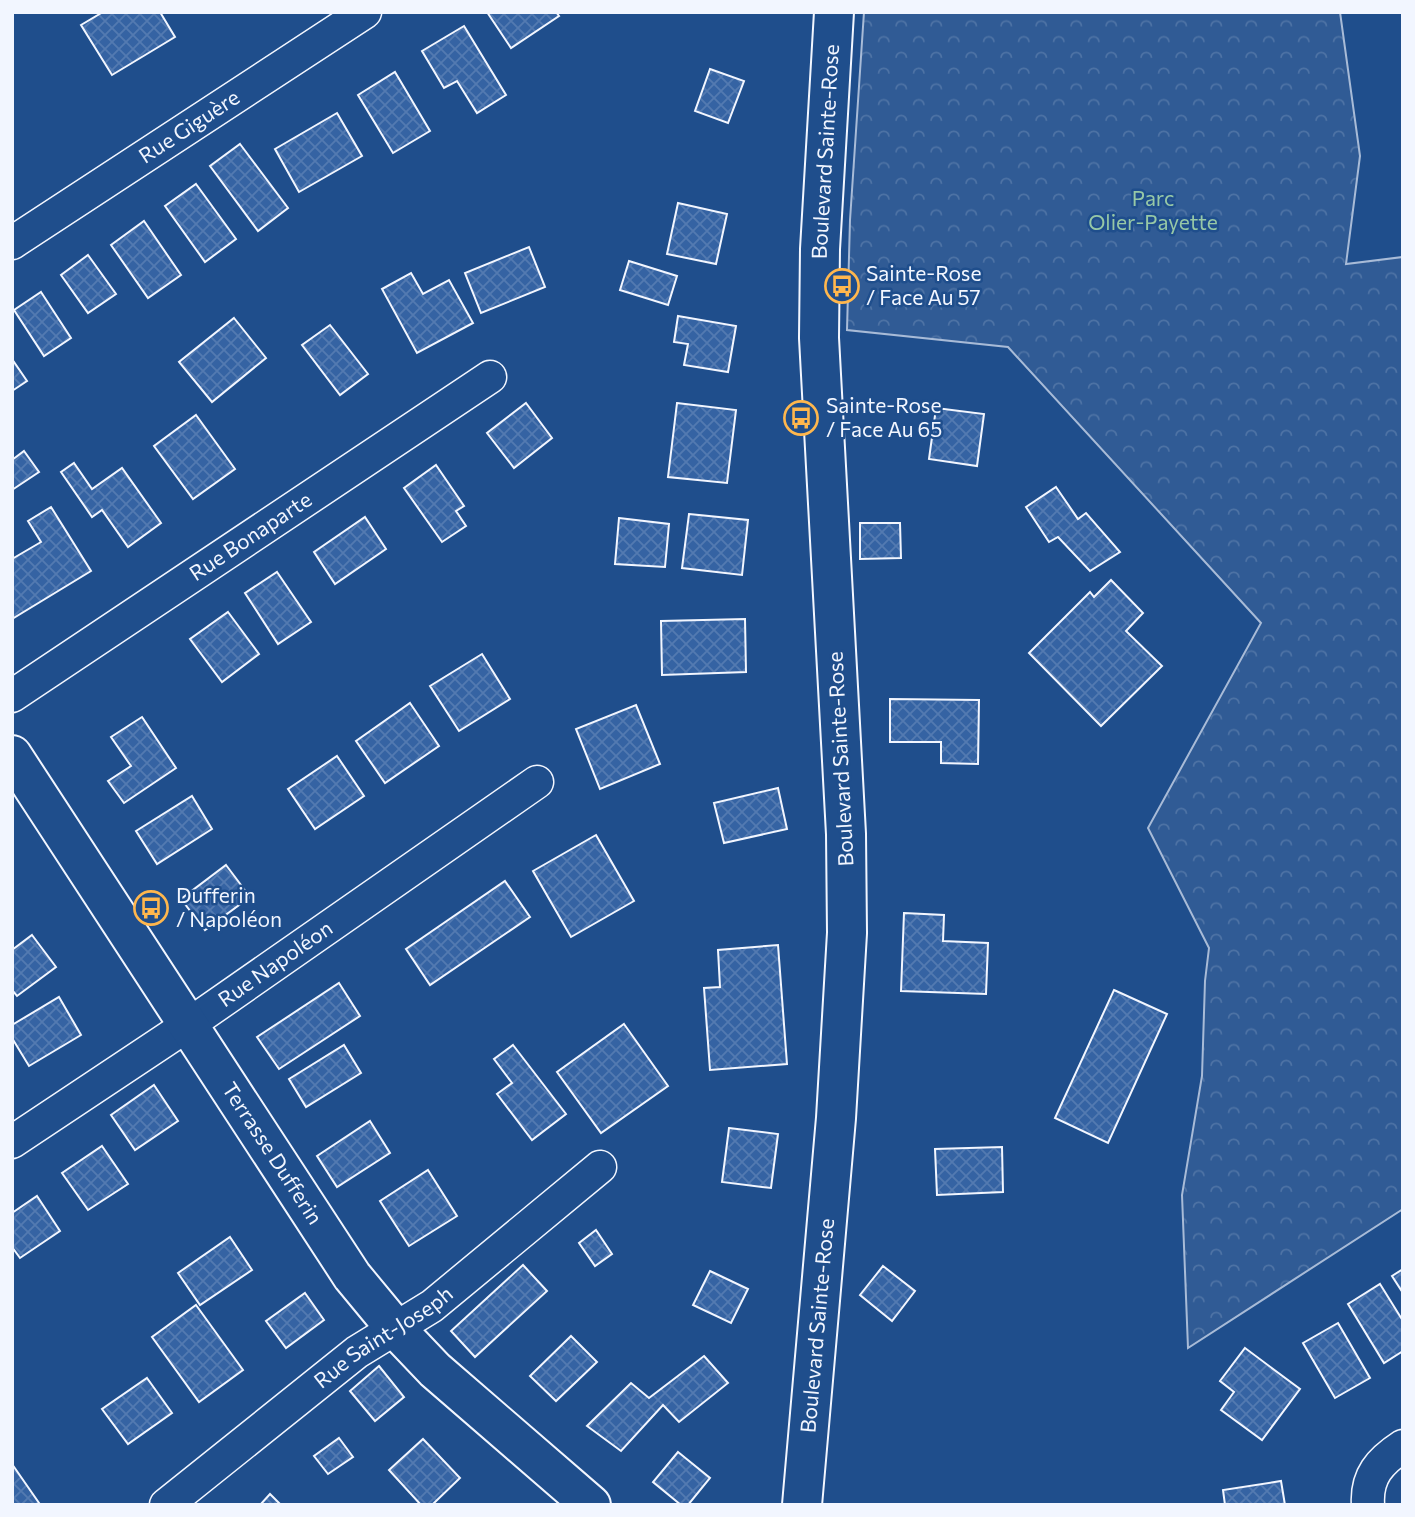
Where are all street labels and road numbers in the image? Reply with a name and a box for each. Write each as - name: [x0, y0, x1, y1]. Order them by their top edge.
- street label: Boulevard Sainte-Rose: [806, 43, 843, 259]
- street label: Rue Giguère: [134, 84, 244, 168]
- street label: Rue Bonaparte: [184, 486, 316, 585]
- street label: Boulevard Sainte-Rose: [821, 651, 858, 867]
- street label: Rue Napoléon: [213, 914, 337, 1011]
- street label: Terrasse Dufferin: [218, 1077, 329, 1228]
- street label: Boulevard Sainte-Rose: [794, 1217, 838, 1434]
- street label: Rue Saint-Joseph: [308, 1280, 457, 1393]

